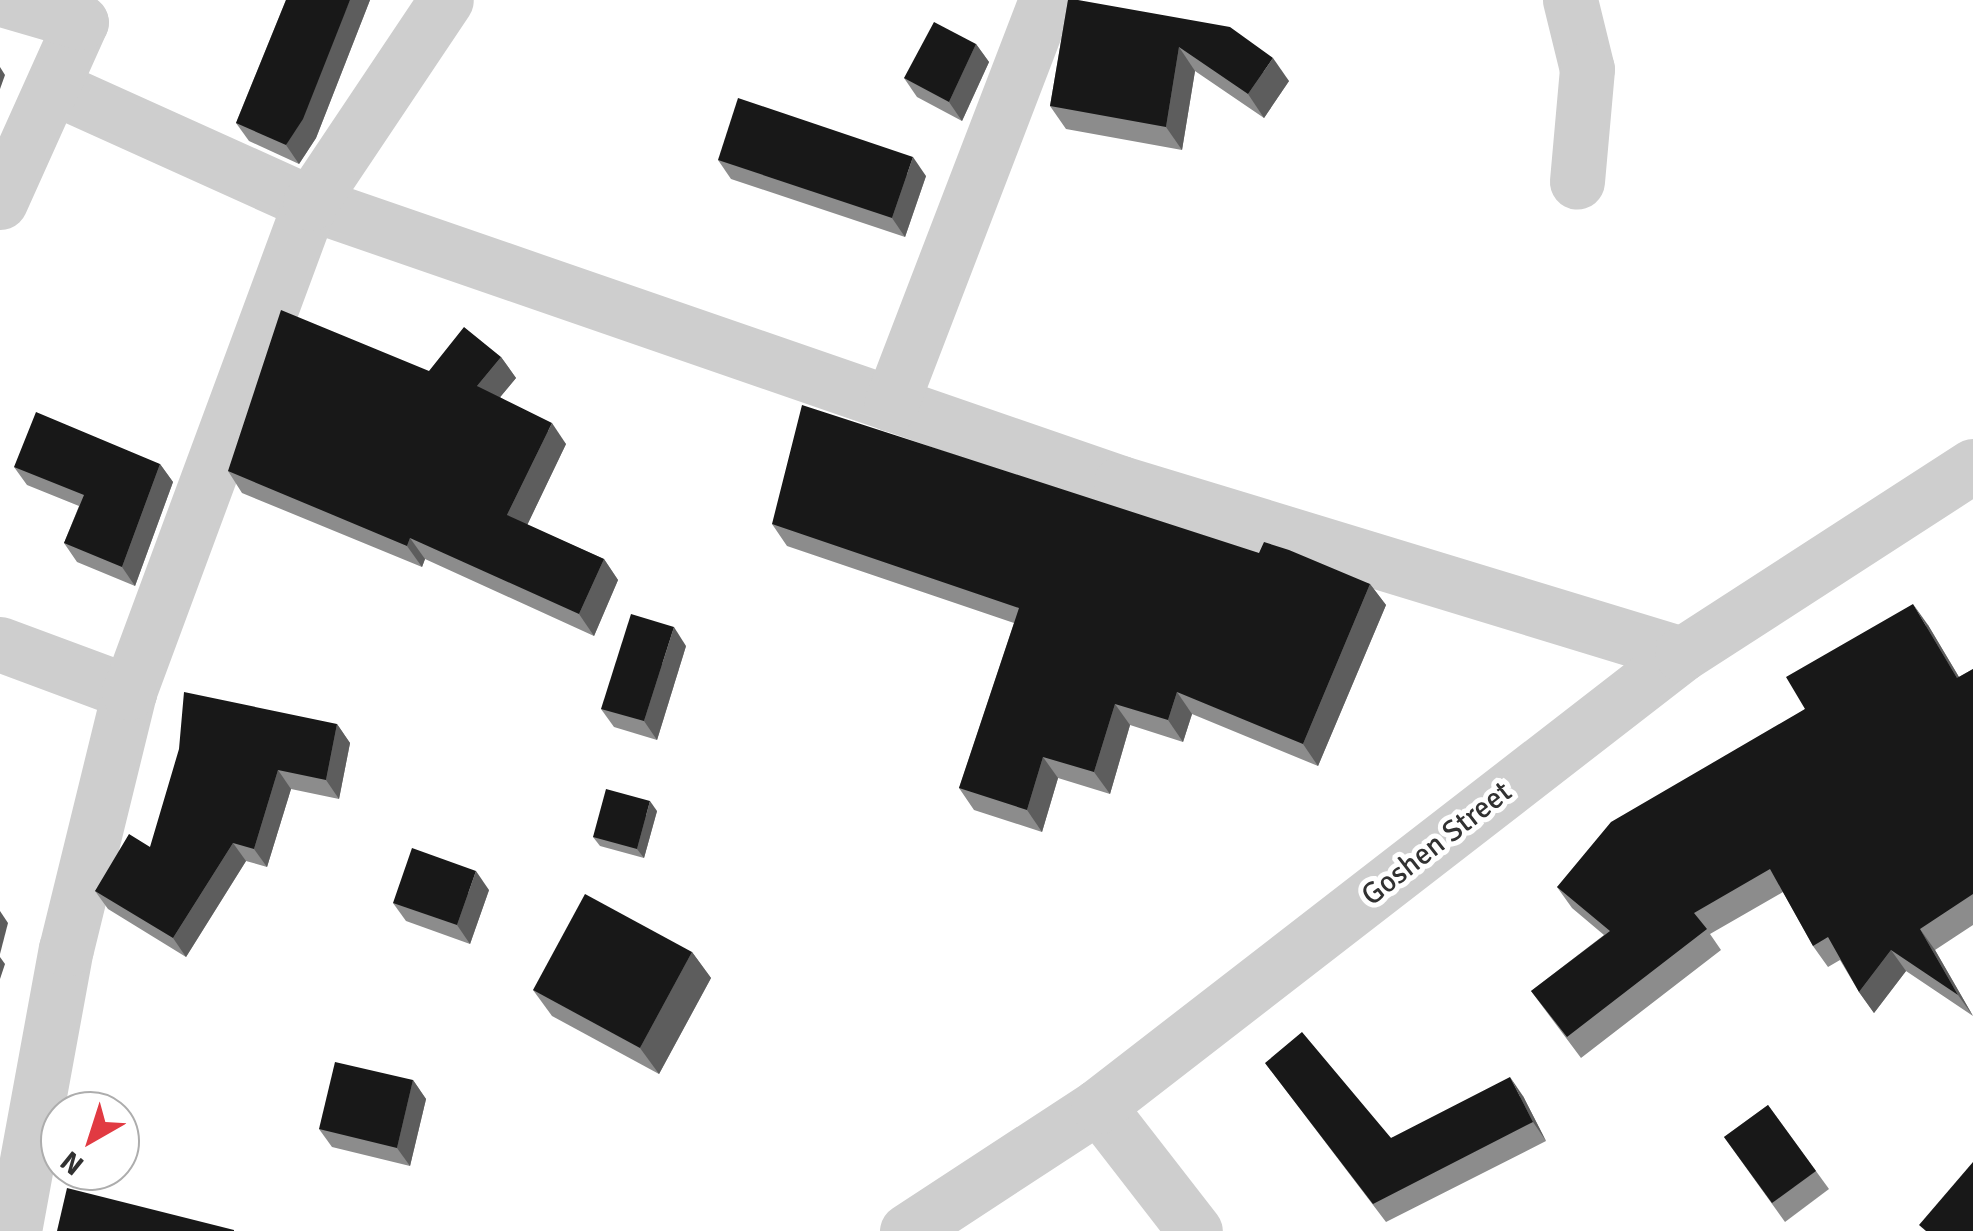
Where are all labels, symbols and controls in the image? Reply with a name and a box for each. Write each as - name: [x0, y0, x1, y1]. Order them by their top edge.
- street label: Goshen Street: [1355, 774, 1519, 914]
- north arrow: [40, 1091, 140, 1191]
- text: N: [54, 1143, 91, 1182]

